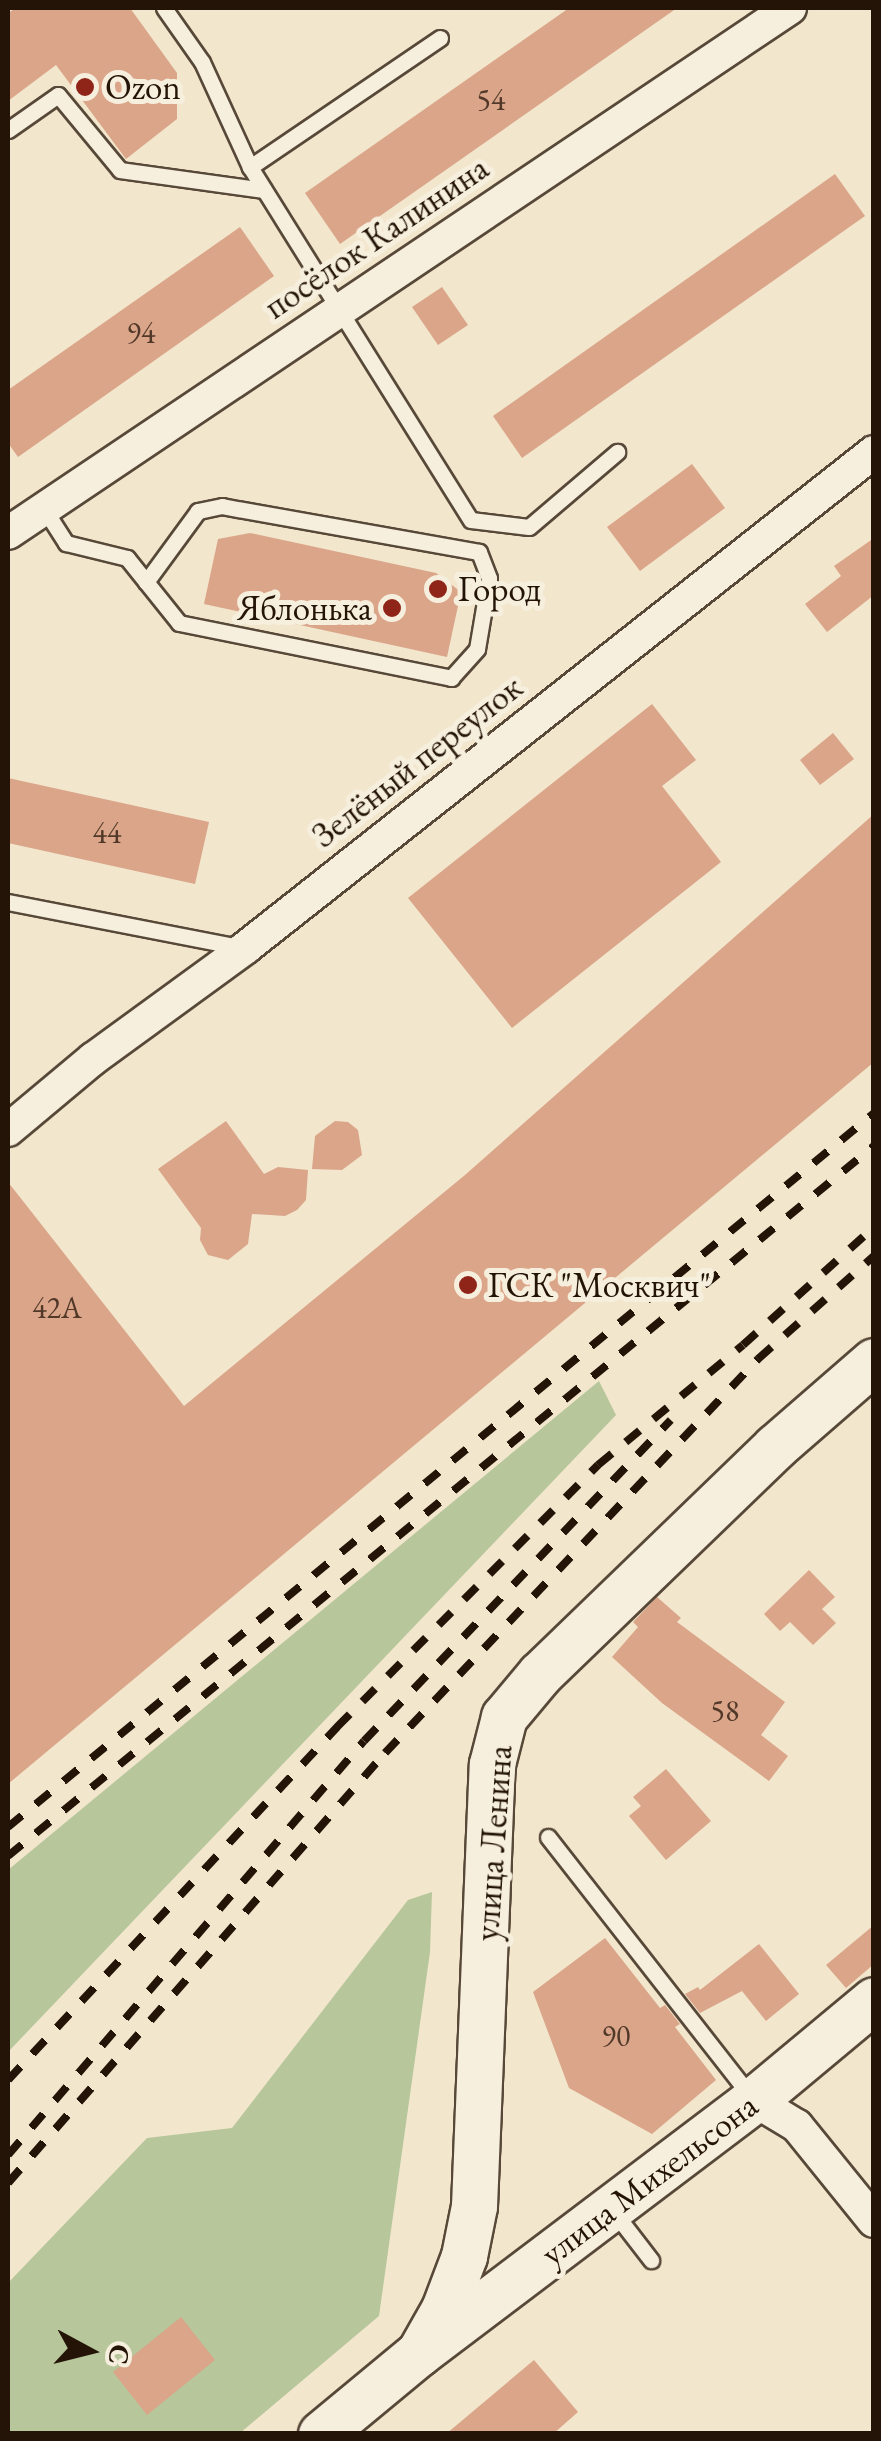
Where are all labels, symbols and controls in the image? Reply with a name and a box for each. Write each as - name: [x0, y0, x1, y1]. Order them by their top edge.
- place label: Ozon: [105, 66, 181, 108]
- marker: Ozon: [74, 76, 96, 98]
- house number: 54: [477, 82, 505, 118]
- street label: посёлок Калинина: [256, 147, 496, 327]
- house number: 94: [127, 315, 155, 351]
- place label: Город: [458, 568, 541, 610]
- marker: Город: [427, 578, 449, 600]
- place label: Яблонька: [237, 587, 372, 629]
- marker: Яблонька: [381, 597, 403, 619]
- street label: Зелёный переулок: [303, 666, 531, 856]
- house number: 44: [93, 815, 121, 851]
- place label: ГСК "Москвич": [488, 1264, 711, 1306]
- marker: ГСК "Москвич": [457, 1274, 479, 1296]
- house number: 42А: [32, 1290, 82, 1326]
- house number: 58: [711, 1693, 739, 1729]
- street label: улица Ленина: [465, 1744, 521, 1942]
- house number: 90: [602, 2018, 630, 2054]
- street label: улица Михельсона: [532, 2084, 766, 2274]
- north arrow: [40, 2301, 140, 2401]
- text: С: [101, 2343, 139, 2367]

